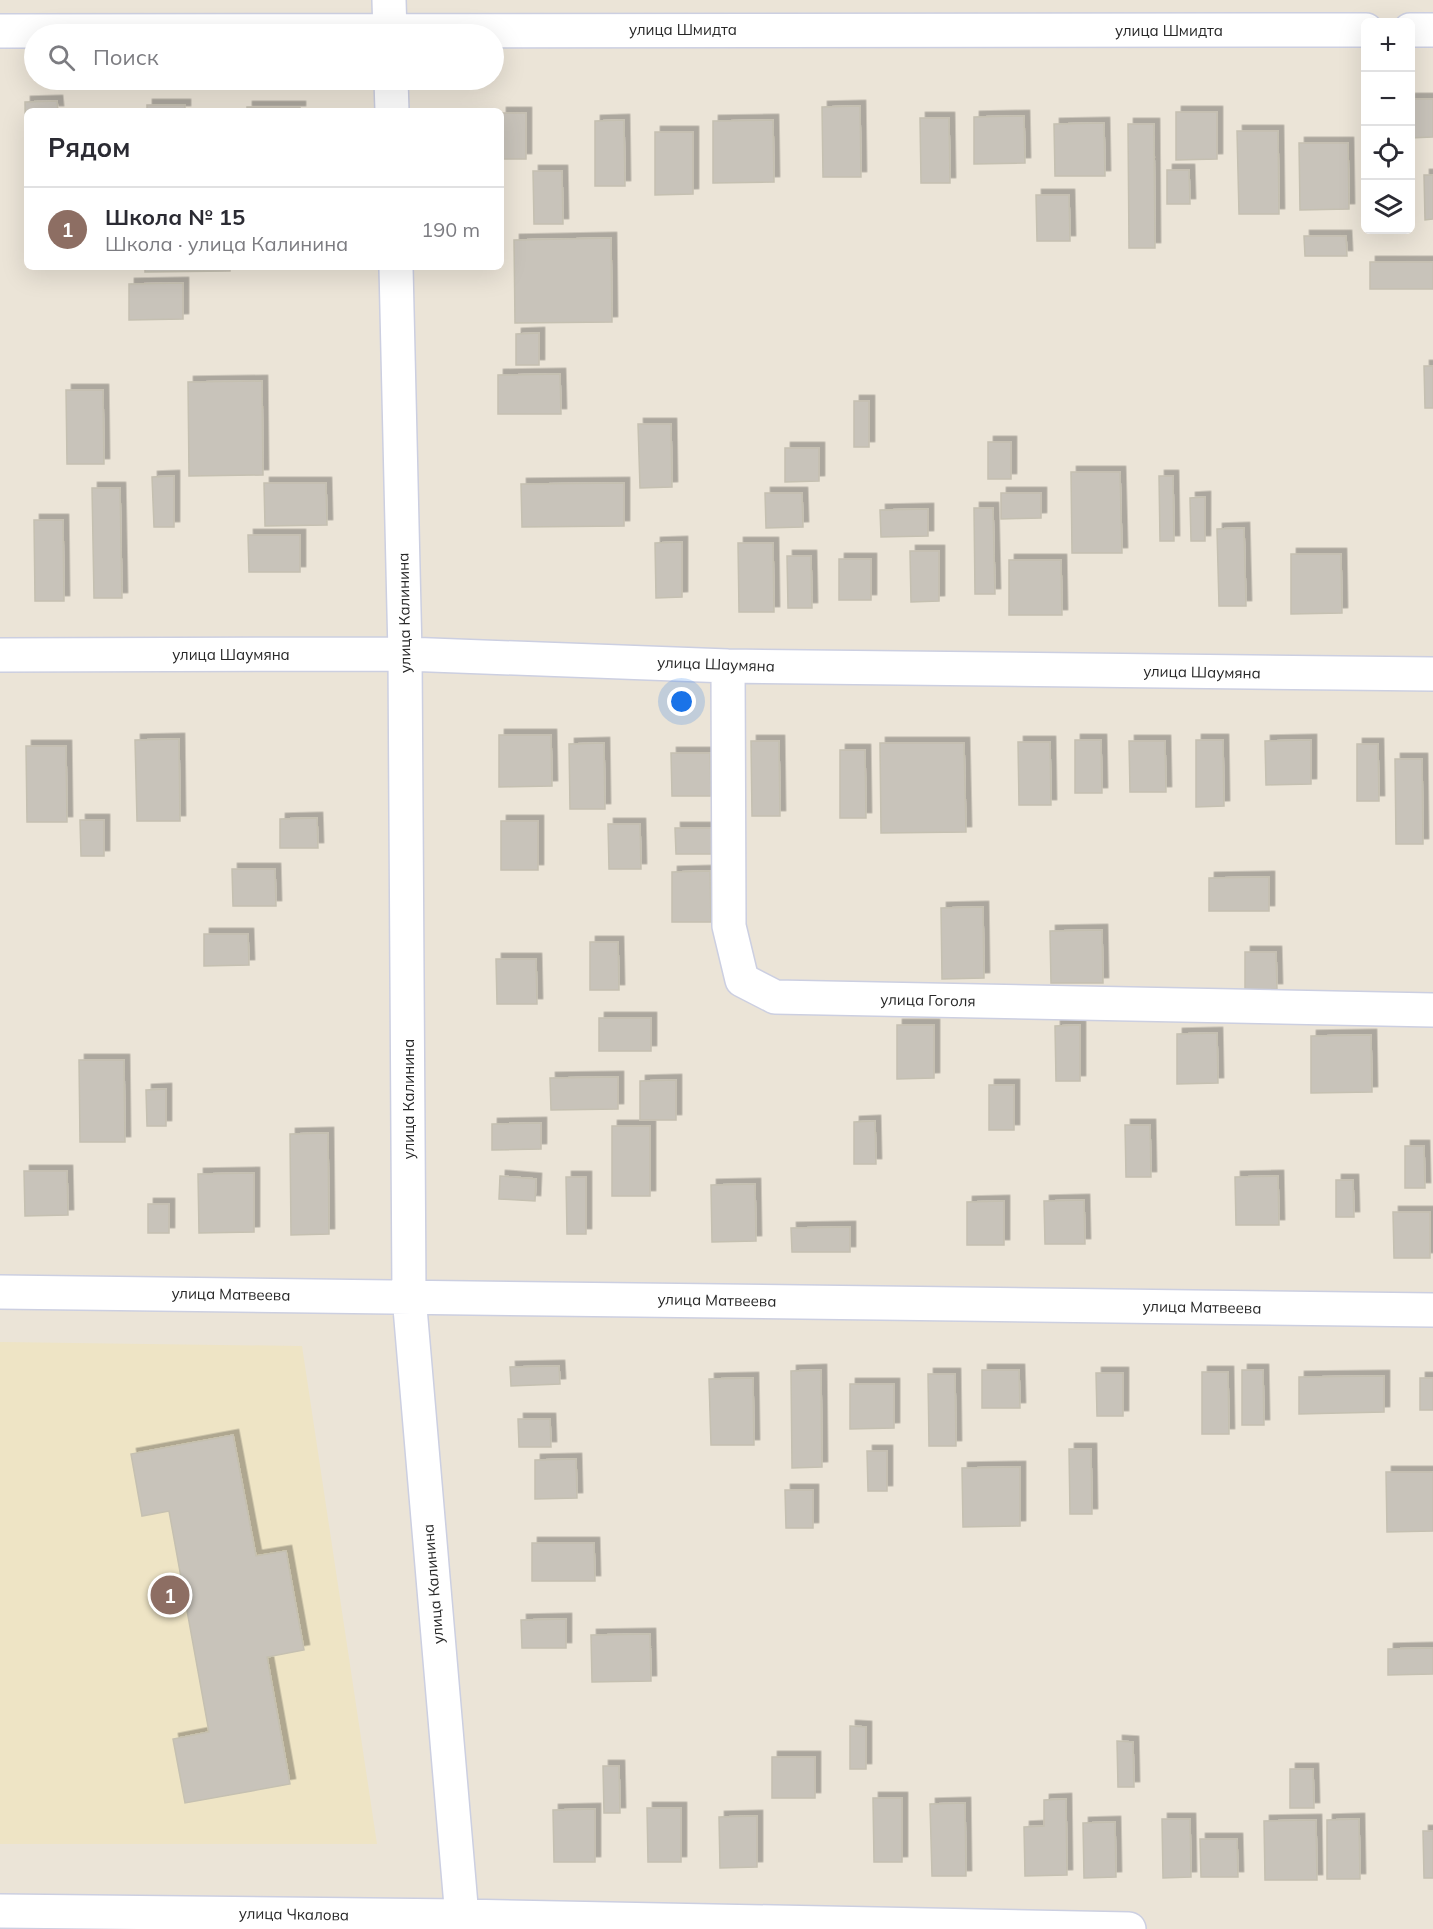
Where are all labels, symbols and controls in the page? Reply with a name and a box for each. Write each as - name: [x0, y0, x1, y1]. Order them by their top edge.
- map controls: [1361, 18, 1415, 234]
- button: +: [1361, 18, 1415, 72]
- street label: улица Шмидта: [629, 20, 737, 39]
- street label: улица Шмидта: [1115, 21, 1223, 40]
- search box: [24, 24, 504, 90]
- icon: search: [45, 41, 78, 74]
- text: Поиск: [93, 43, 159, 71]
- button: −: [1361, 72, 1415, 126]
- button: locate: [1361, 126, 1415, 180]
- text: Рядом: [48, 131, 131, 164]
- button: layers: [1361, 180, 1415, 234]
- text: Школа № 15: [105, 203, 245, 231]
- text: 1: [62, 217, 74, 242]
- text: 190 m: [421, 217, 480, 242]
- text: Школа · улица Калинина: [105, 231, 348, 256]
- street label: улица Калинина: [393, 553, 415, 673]
- street label: улица Шаумяна: [172, 645, 290, 664]
- street label: улица Шаумяна: [657, 652, 775, 676]
- street label: улица Шаумяна: [1143, 661, 1261, 683]
- your location: [667, 687, 696, 716]
- street label: улица Гоголя: [880, 990, 976, 1010]
- street label: улица Калинина: [399, 1039, 418, 1159]
- street label: улица Матвеева: [171, 1283, 291, 1305]
- street label: улица Матвеева: [657, 1289, 777, 1311]
- street label: улица Матвеева: [1142, 1296, 1262, 1318]
- street label: улица Калинина: [418, 1523, 448, 1645]
- pin: 1: [150, 1572, 190, 1618]
- street label: улица Чкалова: [239, 1904, 349, 1924]

